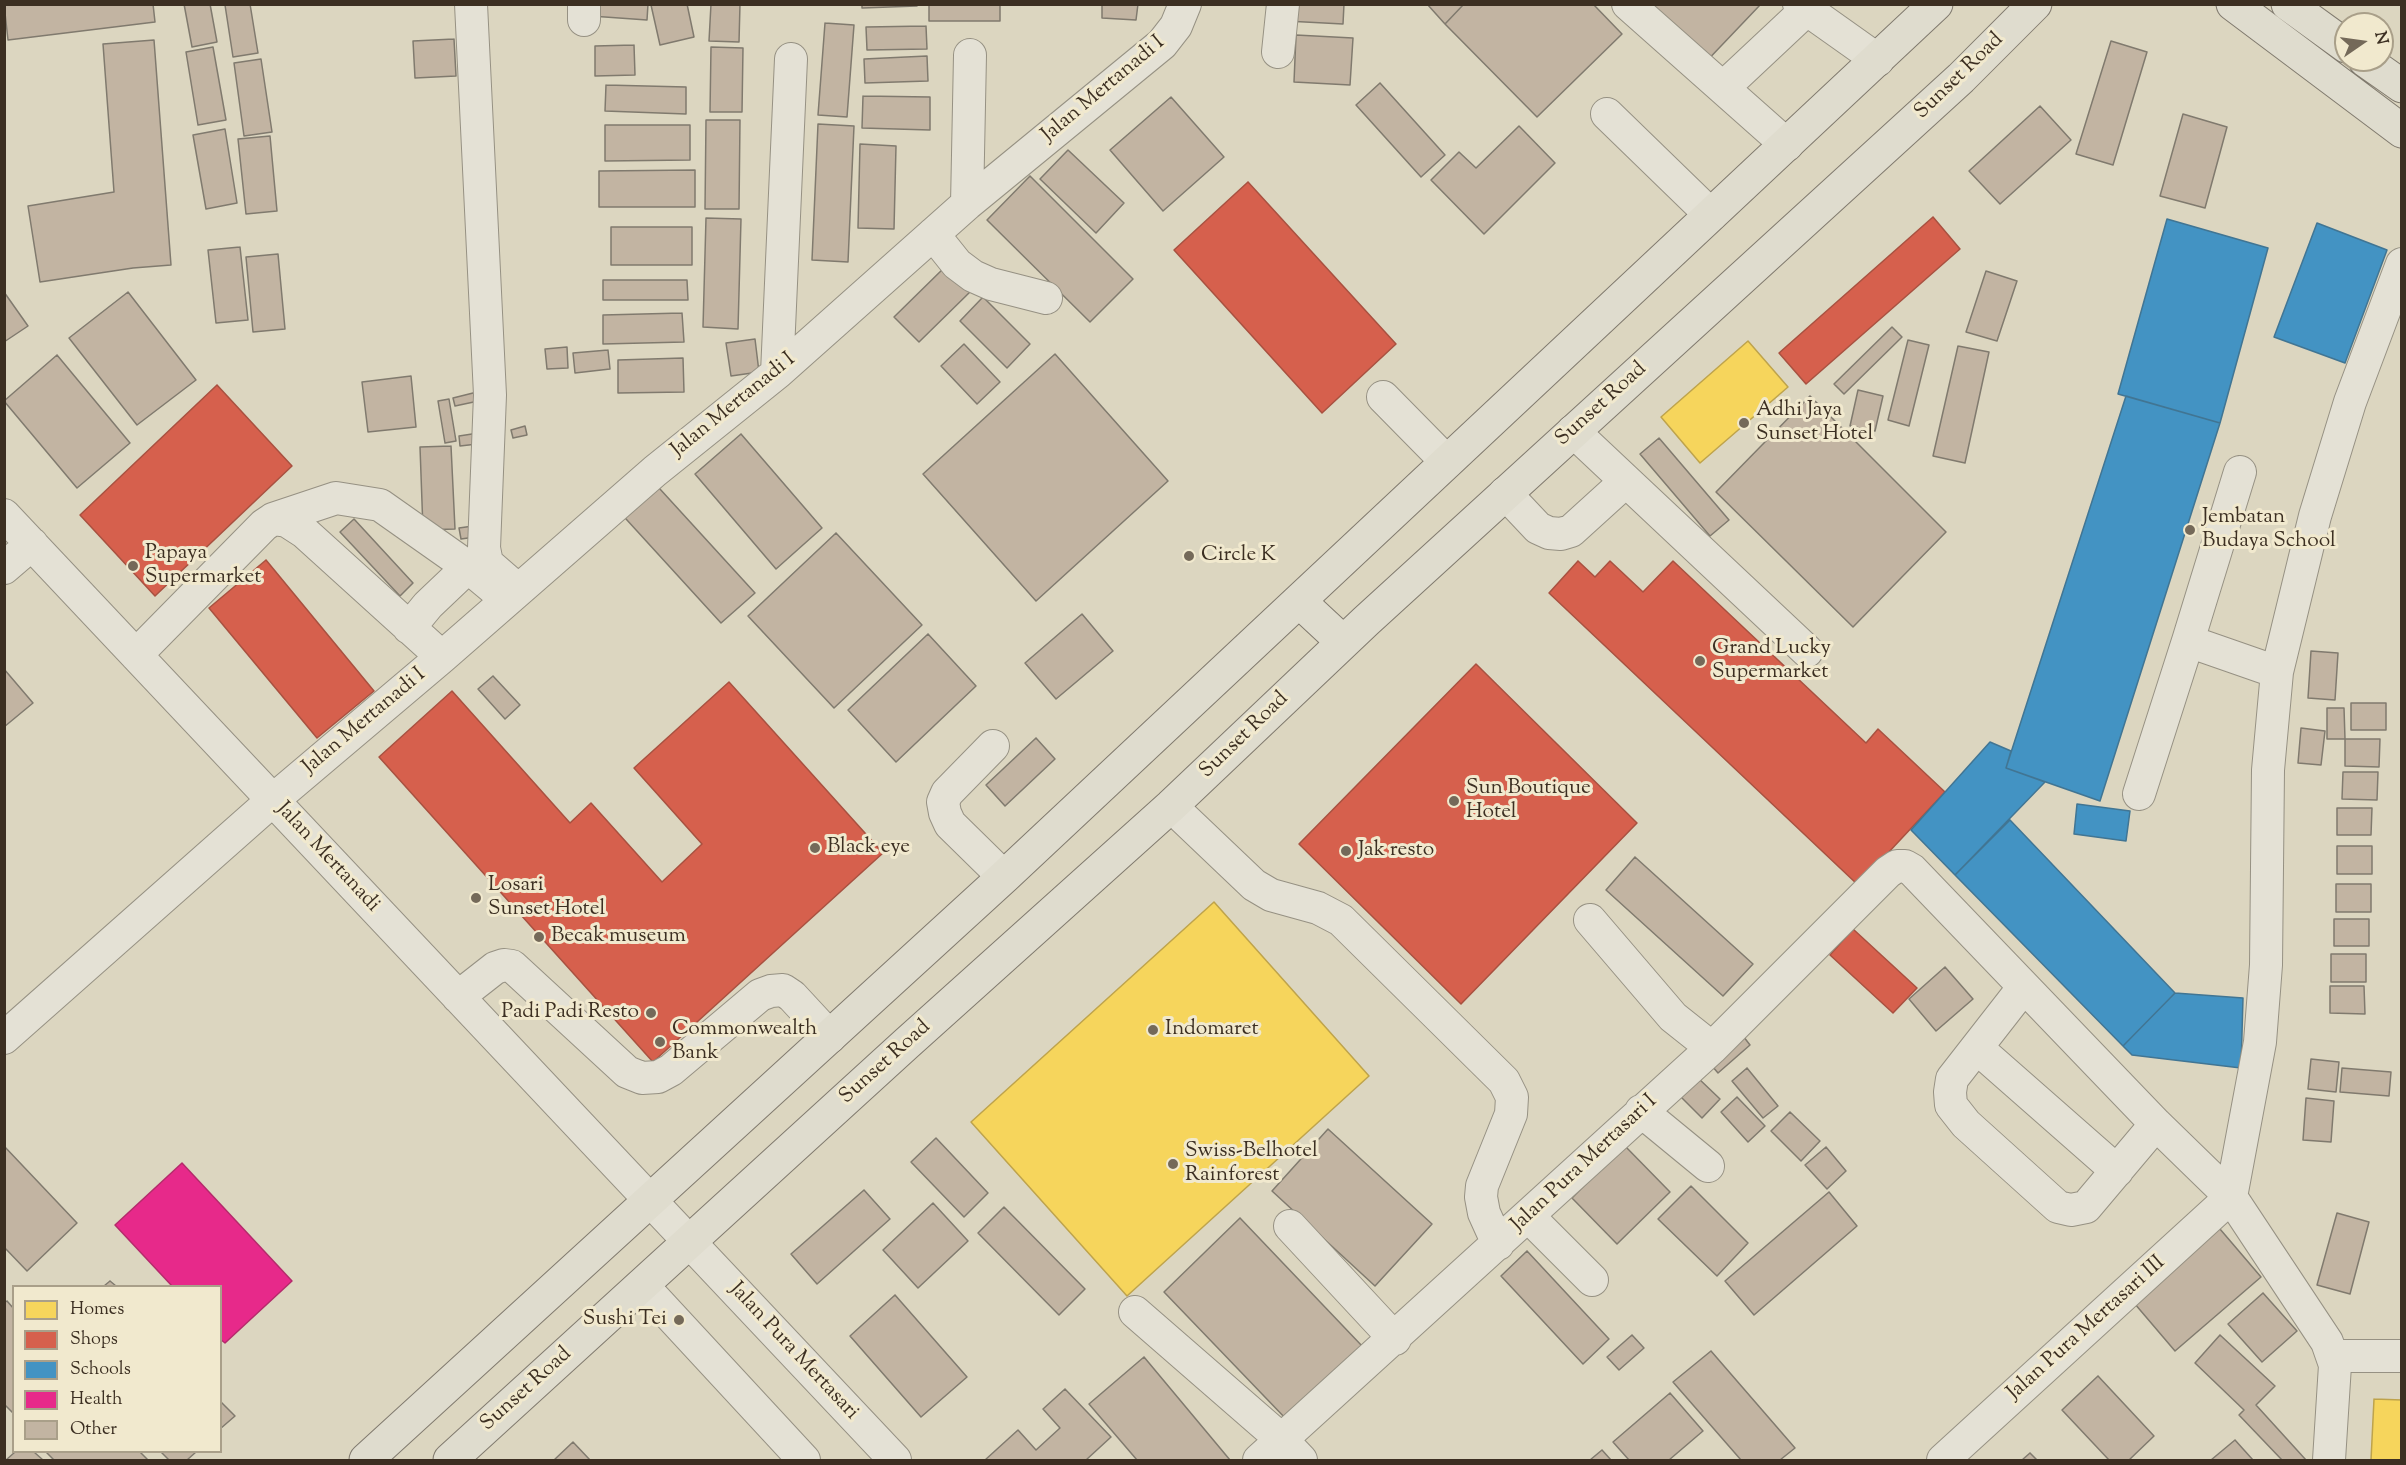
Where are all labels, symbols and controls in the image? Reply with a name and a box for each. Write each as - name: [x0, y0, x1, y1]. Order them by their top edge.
- north arrow: [2334, 12, 2394, 72]
- street label: Sunset Road: [1910, 28, 2010, 126]
- text: N: [2367, 29, 2393, 47]
- street label: Jalan Mertanadi I: [1037, 31, 1171, 149]
- street label: Jalan Mertanadi I: [667, 348, 801, 464]
- street label: Sunset Road: [1551, 358, 1653, 452]
- place label: Adhi Jaya Sunset Hotel: [1756, 398, 1873, 448]
- marker: Adhi Jaya Sunset Hotel: [1737, 416, 1751, 430]
- place label: Jembatan Budaya School: [2202, 505, 2336, 555]
- marker: Jembatan Budaya School: [2183, 523, 2197, 537]
- place label: Papaya Supermarket: [145, 541, 261, 591]
- place label: Circle K: [1201, 543, 1276, 569]
- marker: Circle K: [1182, 549, 1196, 563]
- marker: Papaya Supermarket: [126, 559, 140, 573]
- place label: Grand Lucky Supermarket: [1712, 636, 1831, 686]
- marker: Grand Lucky Supermarket: [1693, 654, 1707, 668]
- street label: Jalan Mertanadi I: [298, 663, 432, 781]
- street label: Sunset Road: [1195, 687, 1295, 785]
- place label: Sun Boutique Hotel: [1466, 776, 1591, 826]
- marker: Sun Boutique Hotel: [1447, 794, 1461, 808]
- street label: Jalan Mertanadi: [270, 798, 384, 918]
- place label: Black eye: [827, 835, 910, 861]
- place label: Jak resto: [1358, 838, 1434, 864]
- marker: Black eye: [808, 841, 822, 855]
- marker: Jak resto: [1339, 844, 1353, 858]
- place label: Losari Sunset Hotel: [488, 873, 605, 923]
- marker: Losari Sunset Hotel: [469, 891, 483, 905]
- place label: Becak museum: [551, 924, 686, 950]
- marker: Becak museum: [532, 930, 546, 944]
- place label: Padi Padi Resto: [501, 1000, 639, 1026]
- marker: Padi Padi Resto: [644, 1006, 658, 1020]
- street label: Sunset Road: [835, 1016, 937, 1110]
- place label: Commonwealth Bank: [672, 1017, 817, 1067]
- place label: Indomaret: [1165, 1017, 1259, 1043]
- marker: Indomaret: [1146, 1023, 1160, 1037]
- marker: Commonwealth Bank: [653, 1035, 667, 1049]
- street label: Jalan Pura Mertasari I: [1507, 1090, 1663, 1238]
- place label: Swiss-Belhotel Rainforest: [1185, 1139, 1318, 1189]
- marker: Swiss-Belhotel Rainforest: [1166, 1157, 1180, 1171]
- street label: Jalan Pura Mertasari III: [2003, 1251, 2171, 1407]
- street label: Jalan Pura Mertasari: [723, 1278, 863, 1426]
- legend: [12, 1285, 222, 1453]
- text: Homes: [70, 1297, 124, 1323]
- place label: Sushi Tei: [583, 1307, 667, 1333]
- marker: Sushi Tei: [672, 1313, 686, 1327]
- text: Shops: [70, 1327, 118, 1353]
- street label: Sunset Road: [476, 1343, 578, 1437]
- text: Schools: [70, 1357, 131, 1383]
- text: Health: [70, 1387, 123, 1413]
- text: Other: [70, 1417, 117, 1443]

